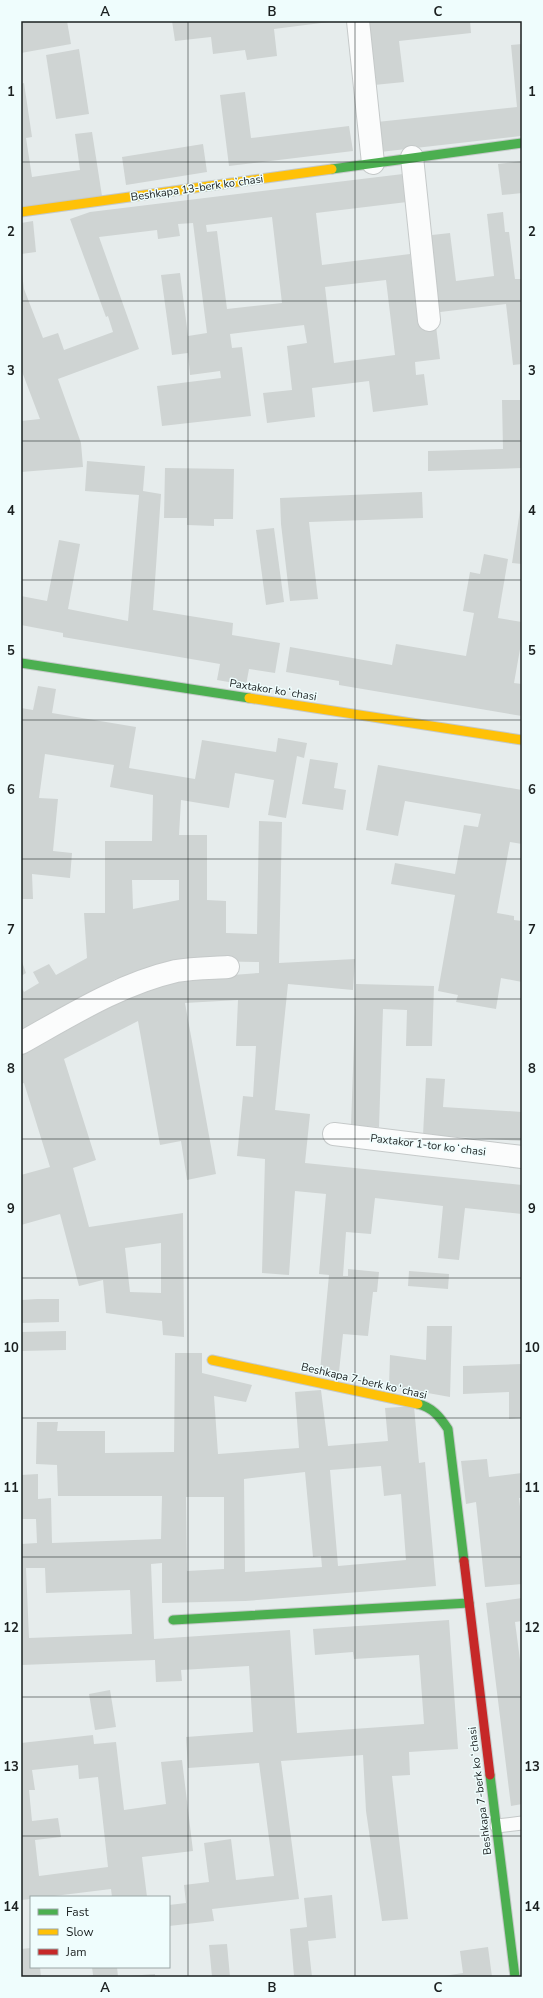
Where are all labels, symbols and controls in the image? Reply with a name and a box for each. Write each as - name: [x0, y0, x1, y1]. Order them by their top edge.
- text: A: [100, 3, 110, 21]
- text: B: [268, 3, 277, 21]
- text: C: [434, 3, 443, 21]
- text: 1: [7, 83, 15, 101]
- text: 1: [528, 83, 536, 101]
- street label: Beshkapa 13-berk koʼchasi: [130, 171, 264, 205]
- text: 2: [7, 223, 15, 241]
- text: 2: [528, 223, 536, 241]
- text: 3: [7, 362, 15, 380]
- text: 3: [528, 362, 536, 380]
- text: 4: [7, 502, 15, 520]
- text: 4: [528, 502, 536, 520]
- text: 5: [7, 642, 15, 660]
- text: 5: [528, 642, 536, 660]
- street label: Paxtakor koʻchasi: [228, 676, 318, 704]
- text: 6: [7, 781, 15, 799]
- text: 6: [528, 781, 536, 799]
- text: 7: [7, 921, 15, 939]
- text: 7: [528, 921, 536, 939]
- text: 8: [7, 1060, 15, 1078]
- text: 8: [528, 1060, 536, 1078]
- street label: Paxtakor 1-tor koʻchasi: [369, 1130, 487, 1160]
- text: 9: [7, 1200, 15, 1218]
- text: 9: [528, 1200, 536, 1218]
- text: 10: [3, 1339, 19, 1357]
- text: 10: [524, 1339, 540, 1357]
- street label: Beshkapa 7-berk koʻchasi: [299, 1359, 429, 1403]
- text: 11: [3, 1479, 19, 1497]
- text: 11: [524, 1479, 540, 1497]
- text: 12: [3, 1619, 19, 1637]
- text: 12: [524, 1619, 540, 1637]
- street label: Beshkapa 7-berk koʻchasi: [465, 1726, 495, 1856]
- text: 13: [3, 1758, 19, 1776]
- text: 13: [524, 1758, 540, 1776]
- legend: [30, 1896, 170, 1968]
- text: 14: [3, 1898, 19, 1916]
- text: 14: [524, 1898, 540, 1916]
- text: Fast: [66, 1904, 89, 1920]
- text: Slow: [66, 1924, 94, 1940]
- text: Jam: [65, 1944, 87, 1960]
- text: A: [100, 1979, 110, 1997]
- text: B: [268, 1979, 277, 1997]
- text: C: [434, 1979, 443, 1997]

